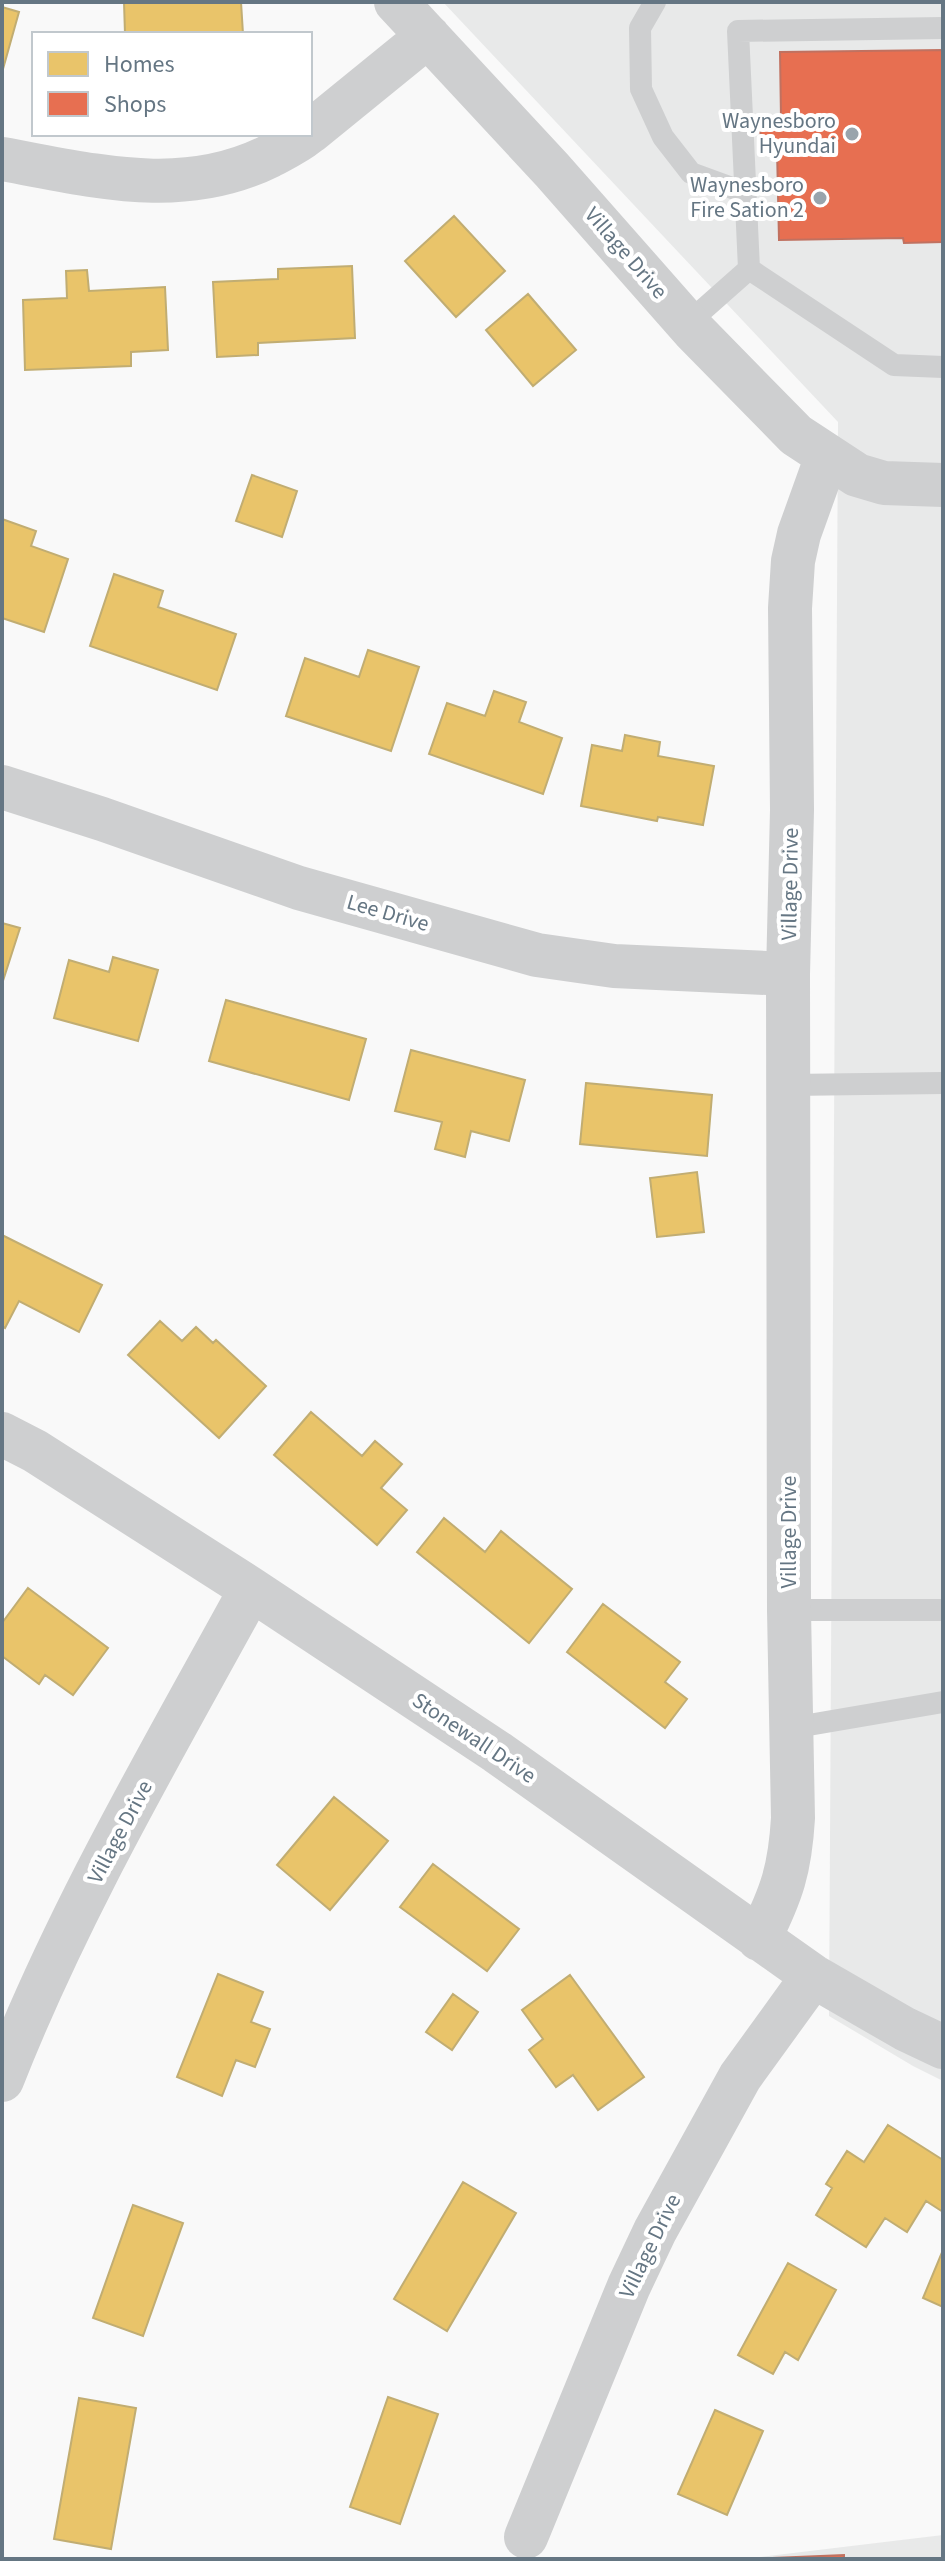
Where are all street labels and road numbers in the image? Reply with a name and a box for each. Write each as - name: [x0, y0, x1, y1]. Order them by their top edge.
- street label: Village Drive: [577, 200, 675, 306]
- street label: Village Drive: [773, 827, 807, 941]
- street label: Lee Drive: [343, 886, 433, 940]
- street label: Village Drive: [773, 1476, 805, 1588]
- street label: Stonewall Drive: [406, 1685, 542, 1791]
- street label: Village Drive: [79, 1775, 161, 1889]
- street label: Village Drive: [611, 2188, 689, 2304]

